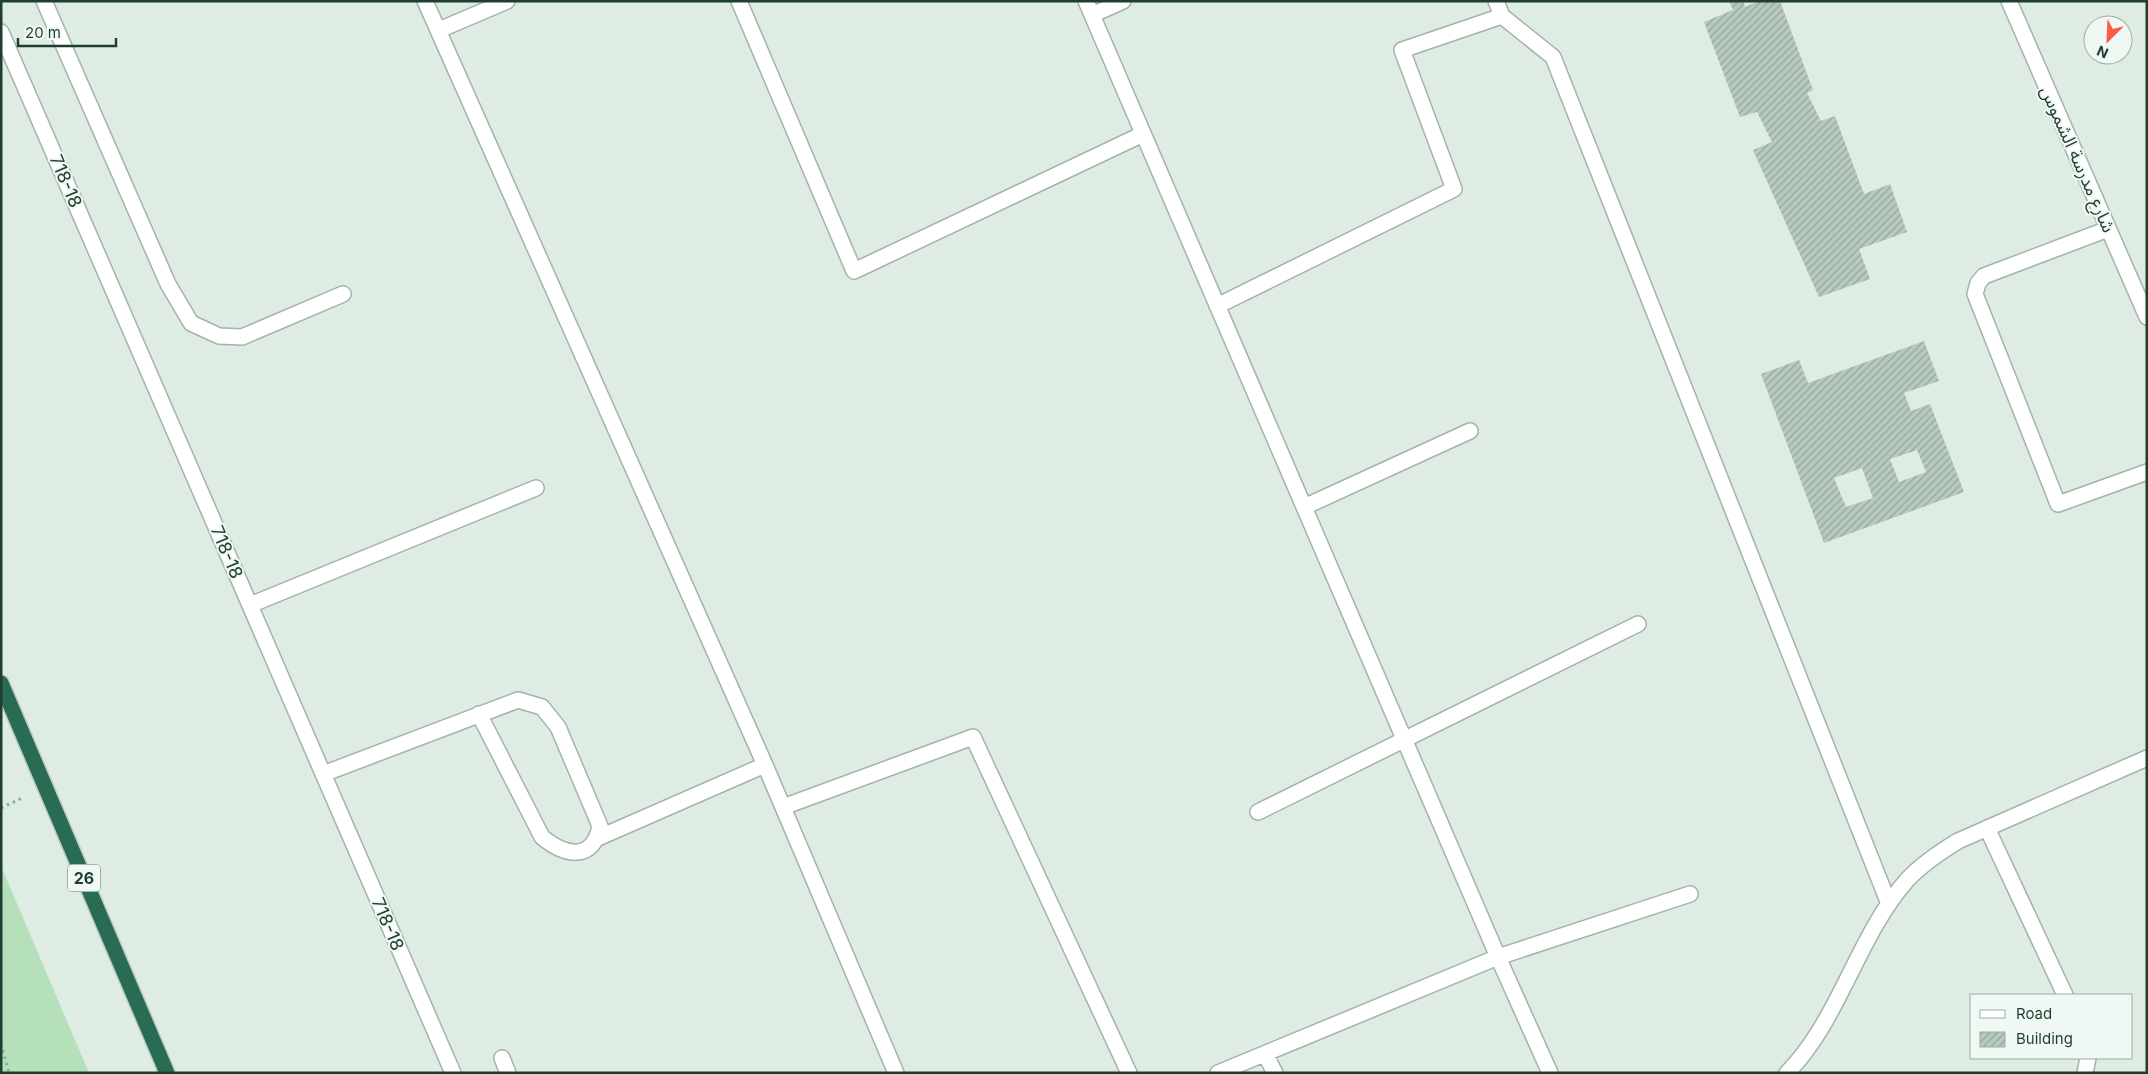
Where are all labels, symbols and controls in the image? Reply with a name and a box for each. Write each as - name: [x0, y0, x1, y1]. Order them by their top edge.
- scale bar: [18, 15, 115, 47]
- north arrow: [2083, 15, 2133, 65]
- text: 20 m: [25, 23, 61, 42]
- text: N: [2094, 42, 2111, 62]
- street label: شارع مدرسة الشموس: [2033, 83, 2120, 237]
- street label: 718-18: [46, 151, 86, 211]
- street label: 718-18: [207, 522, 247, 582]
- road number: 26: [68, 864, 100, 891]
- street label: 718-18: [368, 894, 408, 954]
- legend: [1970, 994, 2133, 1059]
- text: Road: [2016, 1004, 2052, 1023]
- text: Building: [2016, 1029, 2073, 1048]

